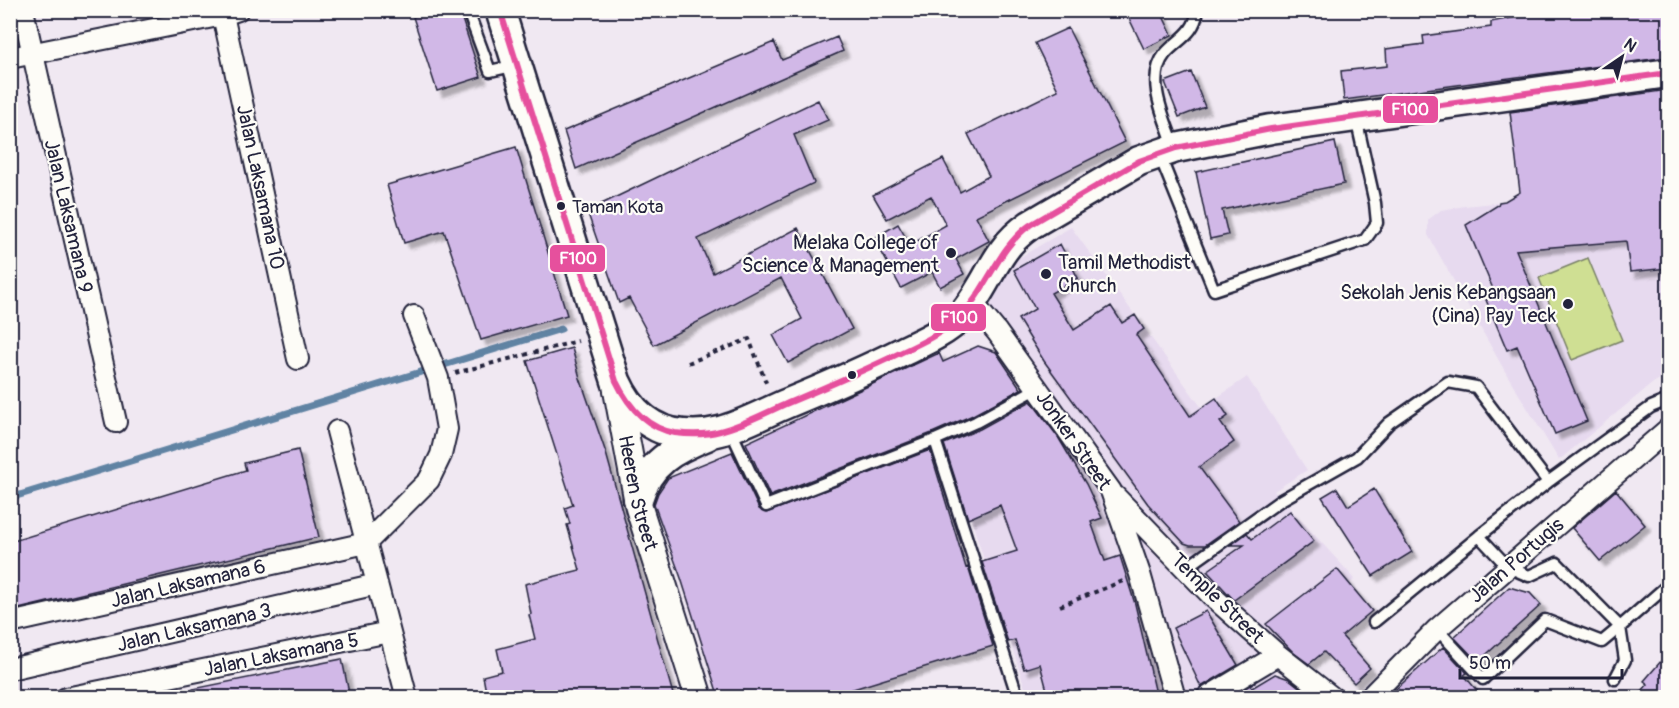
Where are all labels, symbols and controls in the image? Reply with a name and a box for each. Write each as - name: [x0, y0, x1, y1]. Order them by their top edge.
- north arrow: [1592, 27, 1652, 87]
- text: N: [1620, 34, 1640, 57]
- line badge: F100: [1382, 95, 1439, 124]
- text: F100: [1391, 100, 1429, 120]
- street label: Jalan Laksamana 10: [231, 102, 290, 272]
- street label: Jalan Laksamana 9: [39, 137, 98, 295]
- place label: Taman Kota: [572, 196, 663, 219]
- marker: Taman Kota: [555, 200, 567, 212]
- place label: Melaka College of Science & Management: [742, 230, 940, 278]
- line badge: F100: [549, 244, 606, 273]
- marker: Melaka College of Science & Management: [944, 246, 958, 260]
- text: F100: [559, 249, 597, 269]
- place label: Tamil Methodist Church: [1058, 250, 1191, 298]
- marker: Tamil Methodist Church: [1039, 267, 1053, 281]
- place label: Sekolah Jenis Kebangsaan (Cina) Pay Teck: [1340, 280, 1557, 328]
- marker: Sekolah Jenis Kebangsaan (Cina) Pay Teck: [1561, 297, 1575, 311]
- line badge: F100: [930, 303, 987, 332]
- text: F100: [940, 308, 978, 328]
- unlabelled marker: [846, 369, 858, 381]
- street label: Jonker Street: [1030, 386, 1117, 495]
- street label: Heeren Street: [613, 433, 664, 555]
- street label: Jalan Portugis: [1464, 512, 1569, 608]
- street label: Temple Street: [1166, 548, 1270, 650]
- street label: Jalan Laksamana 6: [108, 554, 268, 613]
- street label: Jalan Laksamana 3: [114, 598, 274, 657]
- street label: Jalan Laksamana 5: [201, 627, 361, 682]
- scale bar: [1460, 642, 1622, 680]
- text: 50 m: [1469, 652, 1511, 675]

